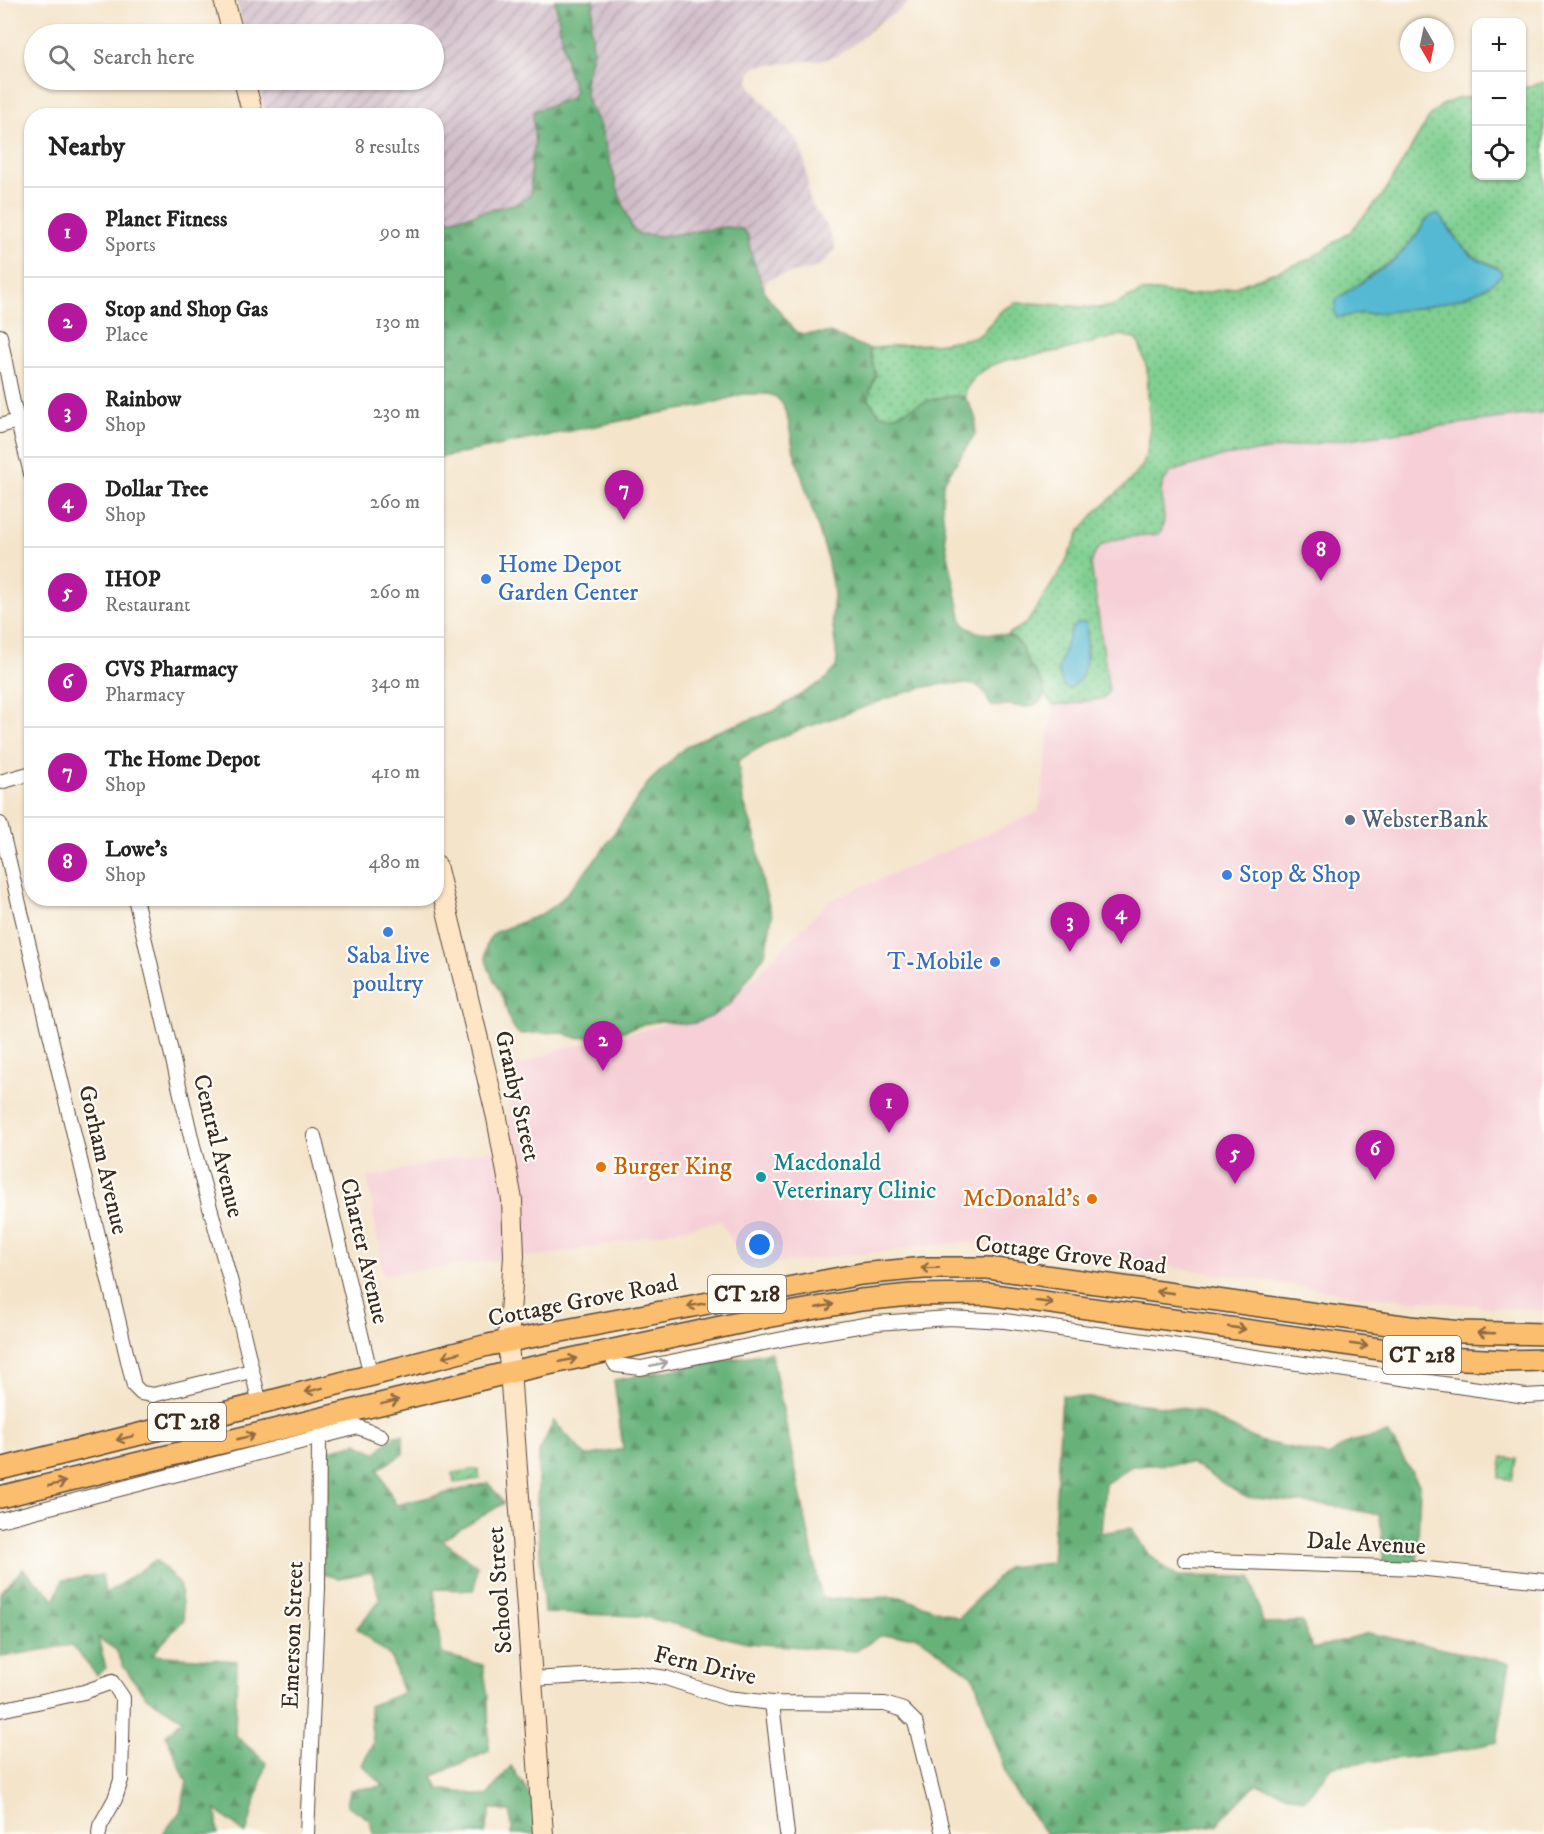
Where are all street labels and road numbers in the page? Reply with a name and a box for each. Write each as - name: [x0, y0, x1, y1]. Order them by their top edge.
- street label: Granby Street: [487, 1028, 547, 1164]
- street label: Central Avenue: [186, 1071, 250, 1221]
- street label: Gorham Avenue: [71, 1082, 135, 1238]
- street label: Charter Avenue: [333, 1175, 395, 1327]
- street label: Cottage Grove Road: [974, 1228, 1168, 1282]
- street label: Cottage Grove Road: [486, 1268, 680, 1334]
- road number: CT 218: [708, 1275, 786, 1313]
- road number: CT 218: [1383, 1336, 1461, 1374]
- road number: CT 218: [148, 1403, 226, 1441]
- street label: School Street: [481, 1525, 519, 1655]
- street label: Dale Avenue: [1306, 1526, 1427, 1562]
- street label: Emerson Street: [275, 1560, 311, 1709]
- street label: Fern Drive: [651, 1640, 759, 1692]

